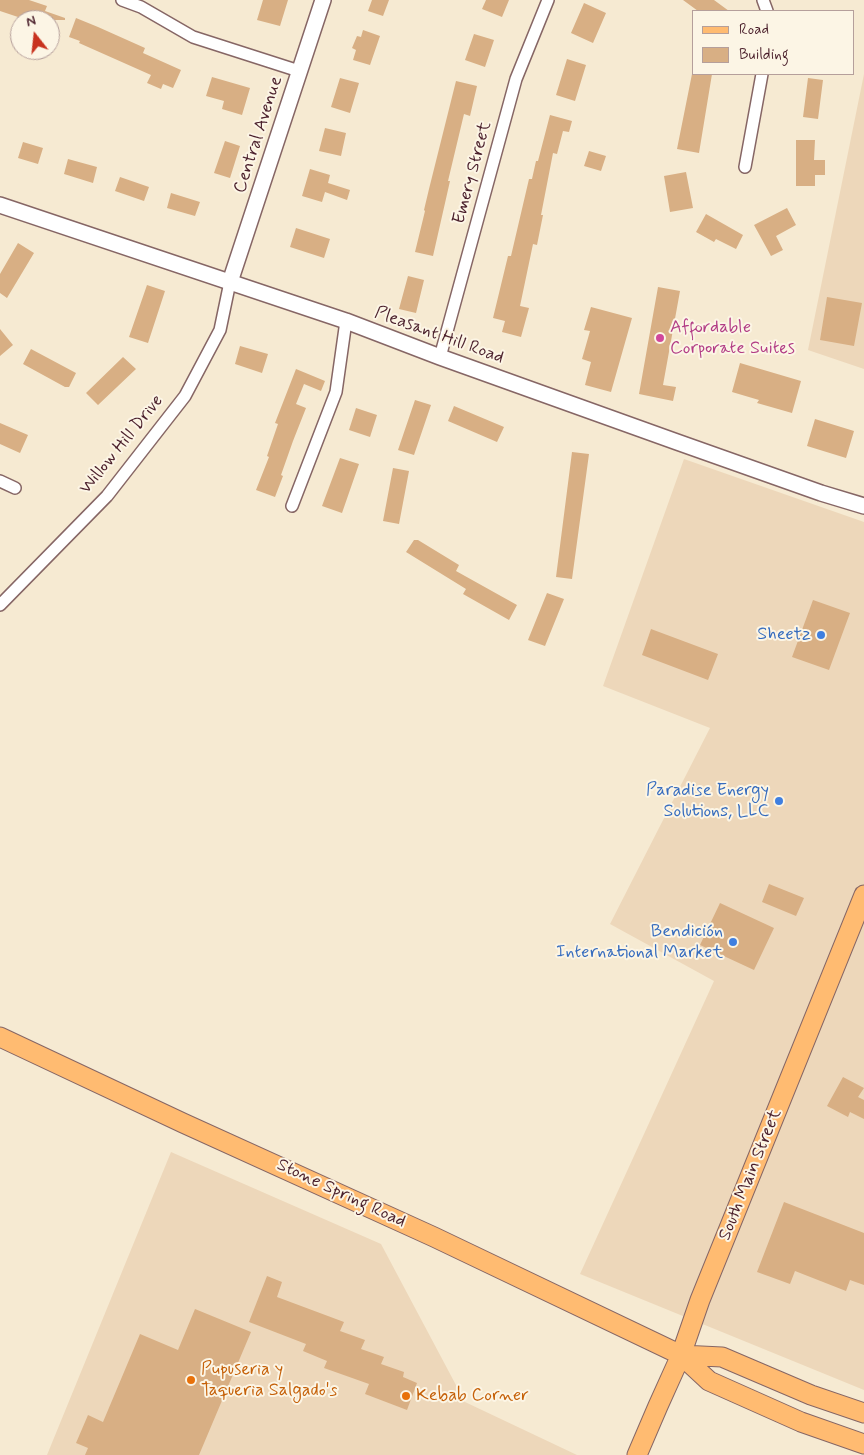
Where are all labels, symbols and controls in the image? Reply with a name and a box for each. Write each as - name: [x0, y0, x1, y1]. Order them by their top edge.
- north arrow: [10, 10, 60, 60]
- legend: [692, 10, 854, 75]
- text: N: [24, 12, 38, 31]
- text: Road: [739, 20, 769, 40]
- text: Building: [739, 45, 789, 65]
- street label: Central Avenue: [230, 74, 288, 196]
- street label: Emery Street: [449, 119, 497, 227]
- street label: Pleasant Hill Road: [371, 303, 507, 369]
- place label: Affordable Corporate Suites: [670, 317, 795, 359]
- marker: Affordable Corporate Suites: [654, 332, 666, 344]
- street label: Willow Hill Drive: [75, 391, 169, 499]
- place label: Sheetz: [757, 624, 811, 646]
- marker: Sheetz: [815, 629, 827, 641]
- place label: Paradise Energy Solutions, LLC: [646, 780, 769, 822]
- marker: Paradise Energy Solutions, LLC: [773, 795, 785, 807]
- place label: Bendición International Market: [556, 921, 723, 964]
- marker: Bendición International Market: [727, 936, 739, 948]
- street label: South Main Street: [715, 1106, 787, 1244]
- street label: Stone Spring Road: [273, 1155, 409, 1233]
- place label: Pupuseria y Taqueria Salgado's: [201, 1359, 338, 1402]
- marker: Pupuseria y Taqueria Salgado's: [185, 1374, 197, 1386]
- place label: Kebab Corner: [416, 1385, 529, 1407]
- marker: Kebab Corner: [400, 1390, 412, 1402]

